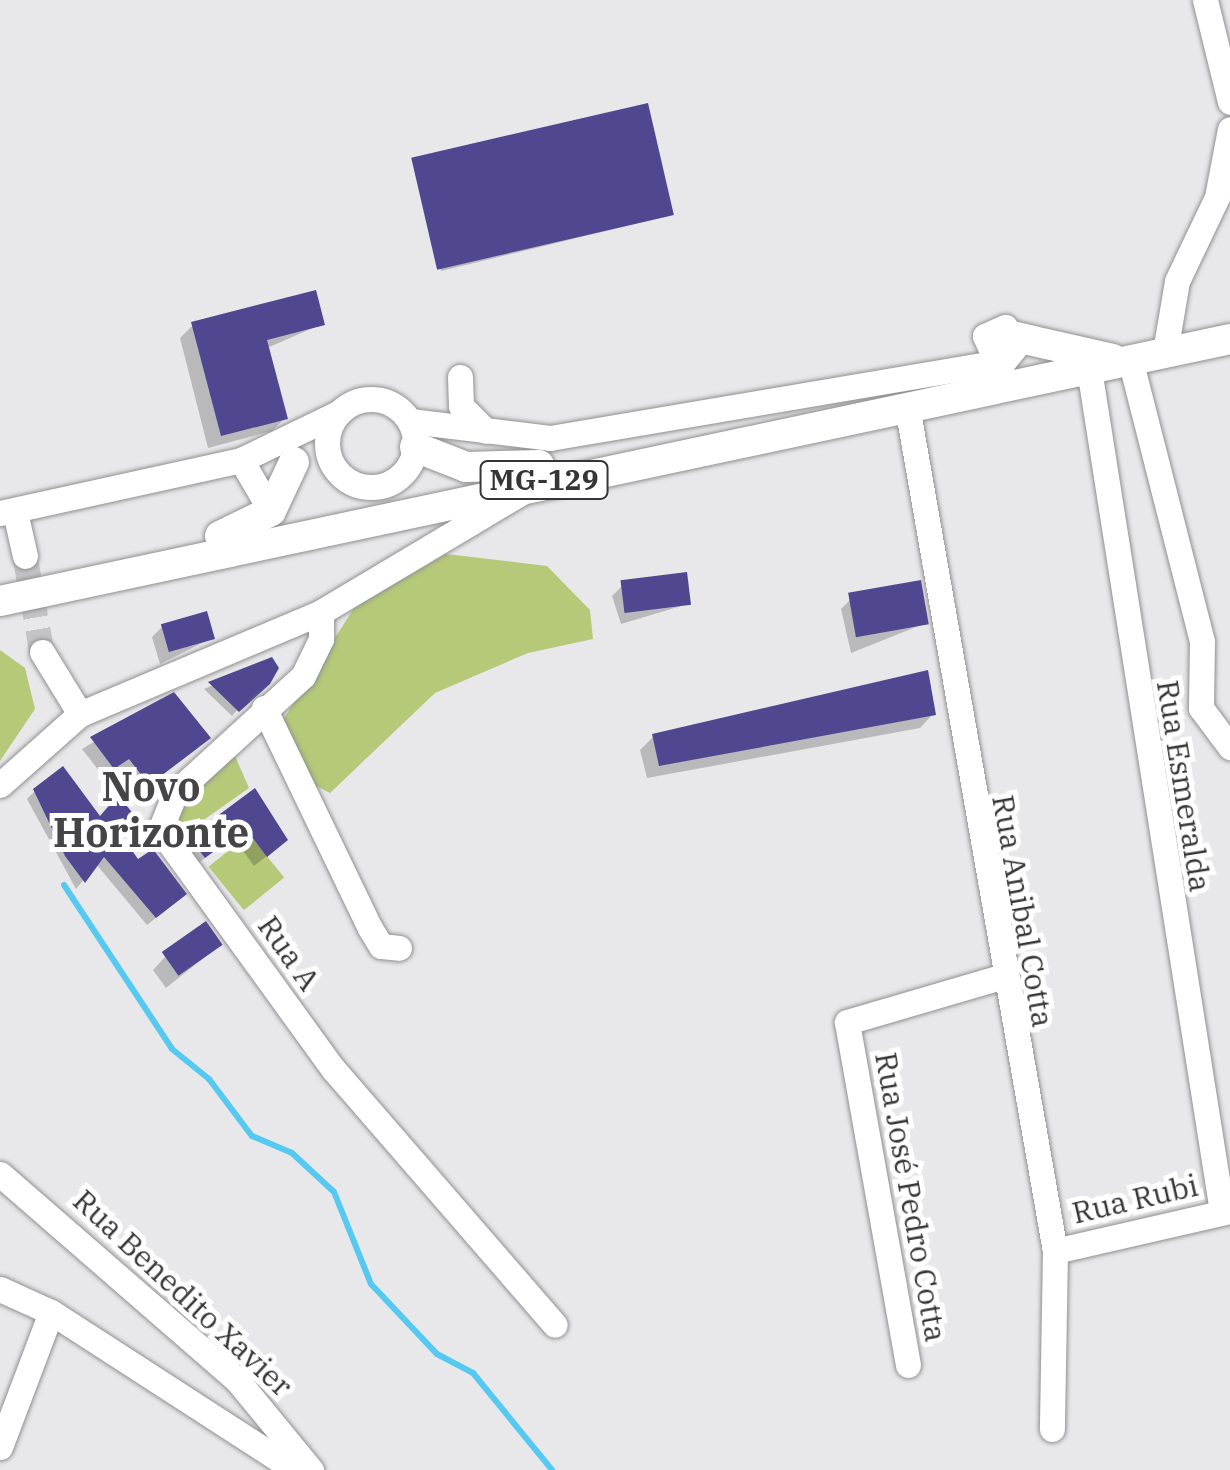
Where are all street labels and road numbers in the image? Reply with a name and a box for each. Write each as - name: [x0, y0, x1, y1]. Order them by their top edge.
- road number: MG-129: [479, 457, 609, 503]
- street label: Rua Esmeralda: [1150, 678, 1218, 894]
- street label: Rua Anibal Cotta: [985, 792, 1061, 1030]
- street label: Rua A: [251, 909, 327, 997]
- street label: Rua José Pedro Cotta: [868, 1049, 954, 1345]
- street label: Rua Rubi: [1069, 1167, 1201, 1231]
- street label: Rua Benedito Xavier: [66, 1182, 300, 1404]

